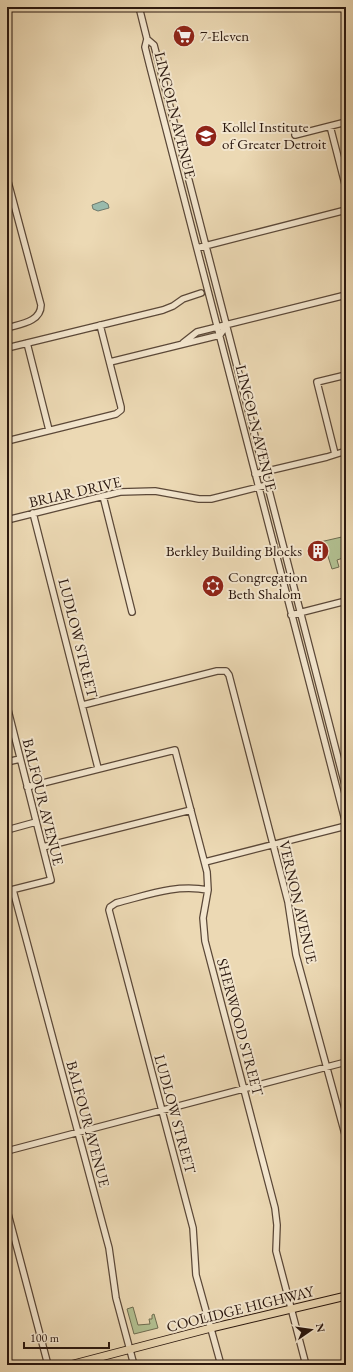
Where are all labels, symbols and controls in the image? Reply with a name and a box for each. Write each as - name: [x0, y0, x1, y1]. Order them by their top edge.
- supermarket icon: 7-Eleven: [171, 23, 197, 49]
- place label: 7-Eleven: [200, 26, 249, 45]
- street label: LINCOLN AVENUE: [151, 50, 201, 181]
- place label: Kollel Institute of Greater Detroit: [222, 117, 327, 153]
- school or university icon: Kollel Institute of Greater Detroit: [193, 123, 219, 149]
- street label: LINCOLN AVENUE: [232, 363, 282, 494]
- street label: BRIAR DRIVE: [27, 472, 123, 511]
- building icon: Berkley Building Blocks: [305, 538, 331, 564]
- place label: Berkley Building Blocks: [166, 541, 302, 560]
- place label: Congregation Beth Shalom: [228, 567, 308, 603]
- synagogue icon: Congregation Beth Shalom: [200, 573, 226, 599]
- street label: LUDLOW STREET: [54, 576, 103, 700]
- street label: BALFOUR AVENUE: [19, 736, 69, 868]
- street label: VERNON AVENUE: [275, 839, 322, 966]
- street label: SHERWOOD STREET: [213, 956, 268, 1099]
- street label: LUDLOW STREET: [150, 1052, 201, 1176]
- street label: BALFOUR AVENUE: [62, 1059, 115, 1190]
- street label: COOLIDGE HIGHWAY: [164, 1281, 317, 1336]
- north arrow: [291, 1310, 331, 1350]
- text: N: [313, 1322, 329, 1334]
- scale bar: [24, 1324, 109, 1350]
- text: 100 m: [30, 1330, 60, 1346]

